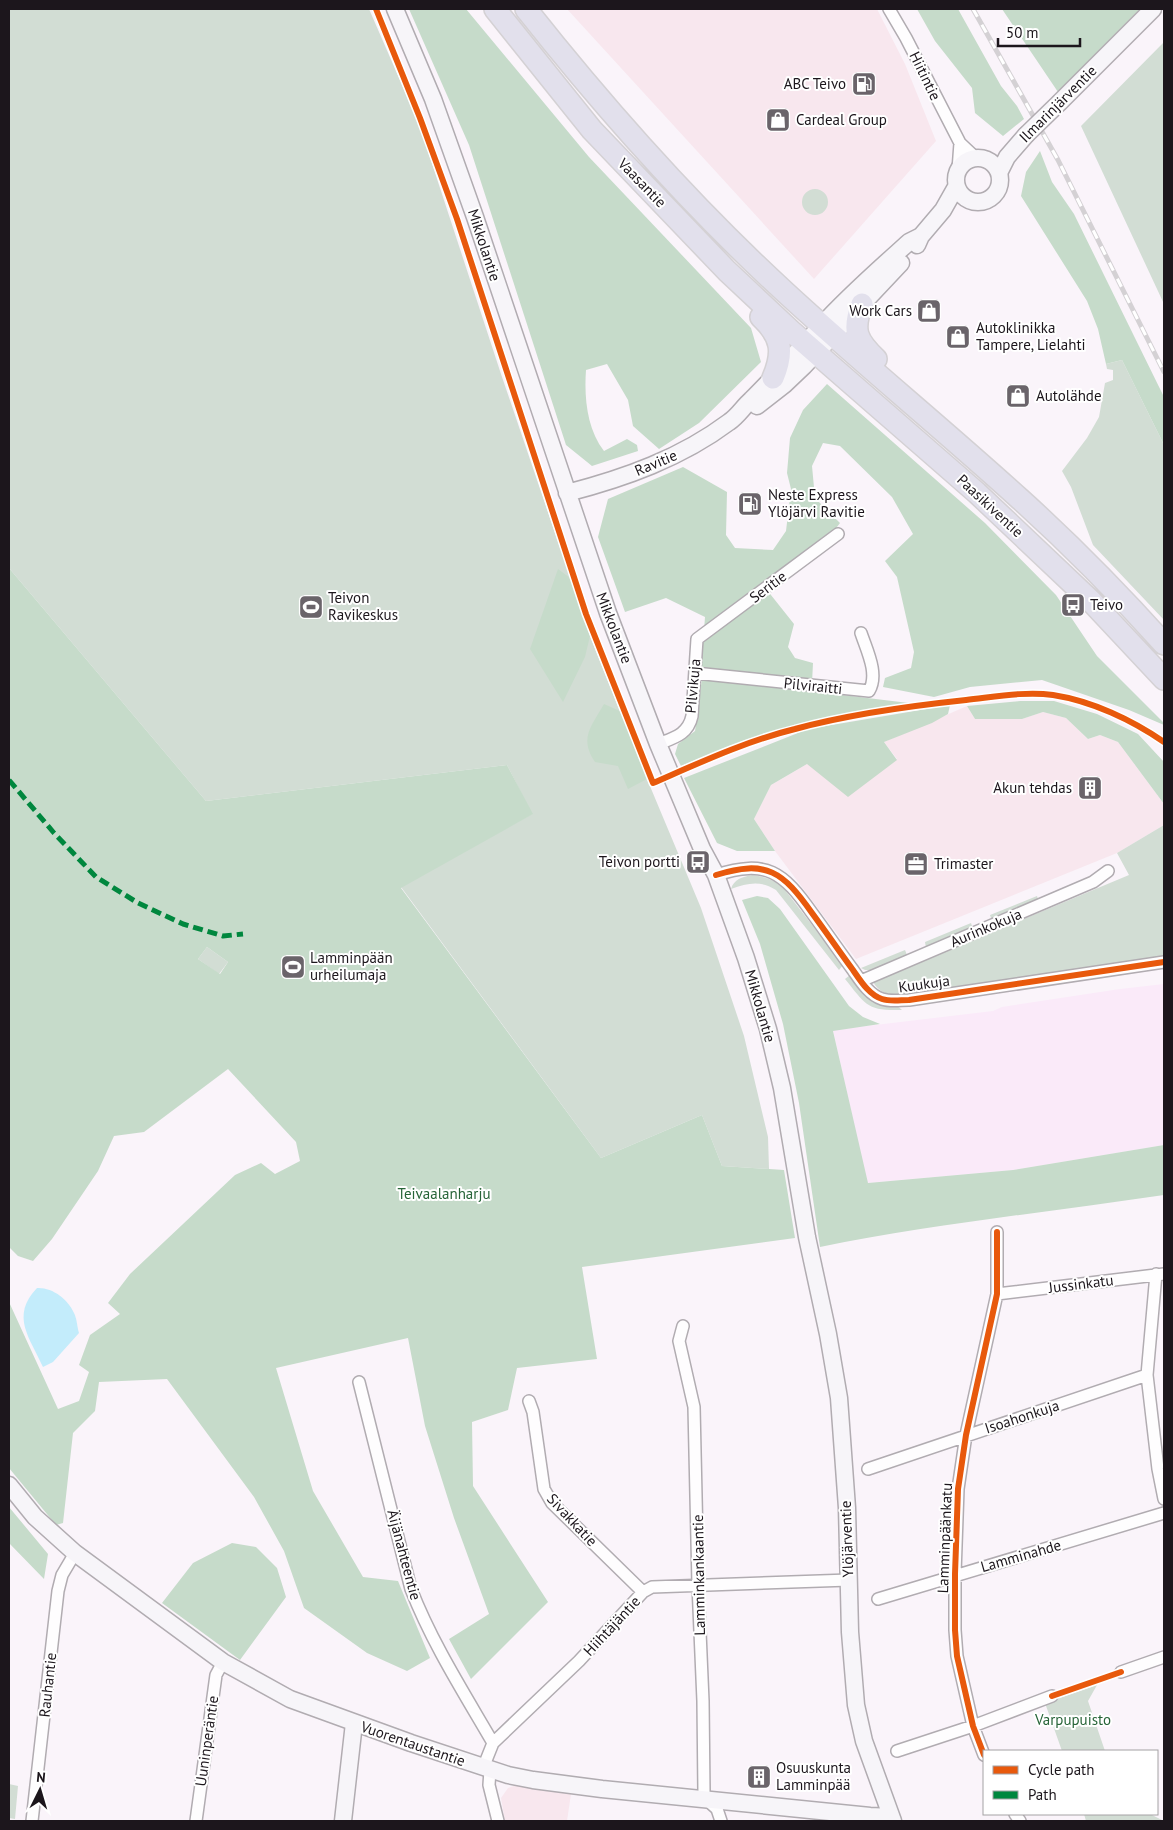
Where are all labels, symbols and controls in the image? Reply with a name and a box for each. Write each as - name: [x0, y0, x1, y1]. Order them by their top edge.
- scale bar: [998, 15, 1080, 47]
- text: 50 m: [1006, 23, 1039, 42]
- street label: Hiitintie: [905, 48, 945, 103]
- street label: Ilmarinjärventie: [1015, 61, 1100, 146]
- fuel station icon: ABC Teivo: [851, 71, 877, 97]
- place label: ABC Teivo: [784, 74, 846, 93]
- shop icon: Cardeal Group: [765, 107, 791, 133]
- place label: Cardeal Group: [796, 110, 887, 129]
- street label: Vaasantie: [614, 153, 670, 211]
- street label: Mikkolantie: [464, 206, 505, 283]
- shop icon: Work Cars: [916, 298, 942, 324]
- place label: Work Cars: [849, 301, 912, 320]
- place label: Autoklinikka Tampere, Lielahti: [976, 318, 1086, 354]
- shop icon: Autoklinikka Tampere, Lielahti: [945, 324, 971, 350]
- shop icon: Autolähde: [1005, 383, 1031, 409]
- place label: Autolähde: [1036, 386, 1102, 405]
- street label: Ravitie: [632, 445, 680, 480]
- street label: Paasikiventie: [953, 470, 1028, 541]
- place label: Neste Express Ylöjärvi Ravitie: [768, 485, 865, 521]
- fuel station icon: Neste Express Ylöjärvi Ravitie: [737, 491, 763, 517]
- street label: Seritie: [745, 567, 790, 607]
- place label: Teivon Ravikeskus: [328, 588, 398, 624]
- street label: Mikkolantie: [592, 589, 637, 666]
- bus stop icon: Teivo: [1060, 592, 1086, 618]
- sports icon: Teivon Ravikeskus: [298, 594, 324, 620]
- place label: Teivo: [1090, 595, 1123, 614]
- street label: Pilvikuja: [681, 658, 704, 714]
- street label: Pilviraitti: [783, 673, 843, 698]
- building icon: Akun tehdas: [1077, 775, 1103, 801]
- place label: Akun tehdas: [993, 778, 1072, 797]
- bus stop icon: Teivon portti: [685, 849, 711, 875]
- office icon: Trimaster: [903, 851, 929, 877]
- place label: Teivon portti: [599, 852, 680, 871]
- place label: Trimaster: [934, 854, 993, 873]
- street label: Aurinkokuja: [947, 904, 1024, 951]
- place label: Lamminpään urheilumaja: [310, 948, 393, 984]
- sports icon: Lamminpään urheilumaja: [280, 954, 306, 980]
- street label: Mikkolantie: [741, 967, 780, 1044]
- street label: Kuukuja: [897, 971, 951, 997]
- park label: Teivaalanharju: [397, 1184, 491, 1203]
- street label: Jussinkatu: [1046, 1270, 1114, 1297]
- street label: Isoahonkuja: [982, 1396, 1062, 1438]
- street label: Lamminpäänkatu: [933, 1482, 956, 1594]
- street label: Sivakkatie: [543, 1489, 602, 1550]
- street label: Ylöjärventie: [836, 1500, 857, 1578]
- street label: Äijänahteentie: [383, 1507, 426, 1602]
- street label: Lamminkankaantie: [688, 1514, 709, 1636]
- street label: Lamminahde: [978, 1535, 1063, 1576]
- street label: Hiihtäjäntie: [579, 1592, 644, 1660]
- street label: Rauhantie: [35, 1652, 60, 1718]
- street label: Uuninperäntie: [191, 1694, 222, 1788]
- park label: Varpupuisto: [1034, 1710, 1111, 1729]
- street label: Vuorentaustantie: [357, 1716, 468, 1770]
- legend: [983, 1750, 1158, 1815]
- place label: Osuuskunta Lamminpää: [776, 1758, 851, 1794]
- text: Cycle path: [1028, 1760, 1094, 1779]
- building icon: Osuuskunta Lamminpää: [746, 1764, 772, 1790]
- north arrow: [15, 1765, 65, 1815]
- text: N: [36, 1768, 47, 1786]
- text: Path: [1028, 1785, 1057, 1804]

